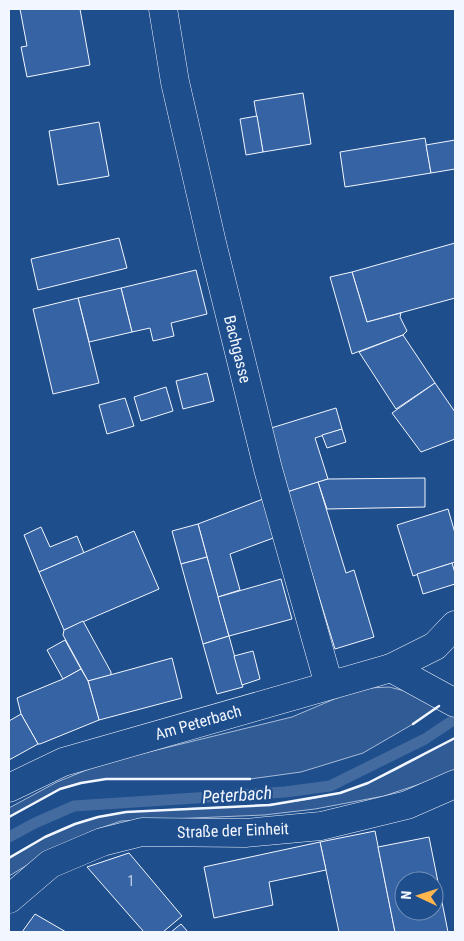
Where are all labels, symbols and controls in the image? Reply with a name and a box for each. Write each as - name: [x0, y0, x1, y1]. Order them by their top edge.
- street label: Bachgasse: [220, 313, 255, 385]
- street label: Am Peterbach: [153, 701, 244, 744]
- water label: Peterbach: [201, 782, 273, 807]
- street label: Straße der Einheit: [177, 819, 289, 842]
- north arrow: [394, 871, 444, 921]
- house number: 1: [128, 873, 134, 889]
- text: N: [398, 890, 414, 900]

